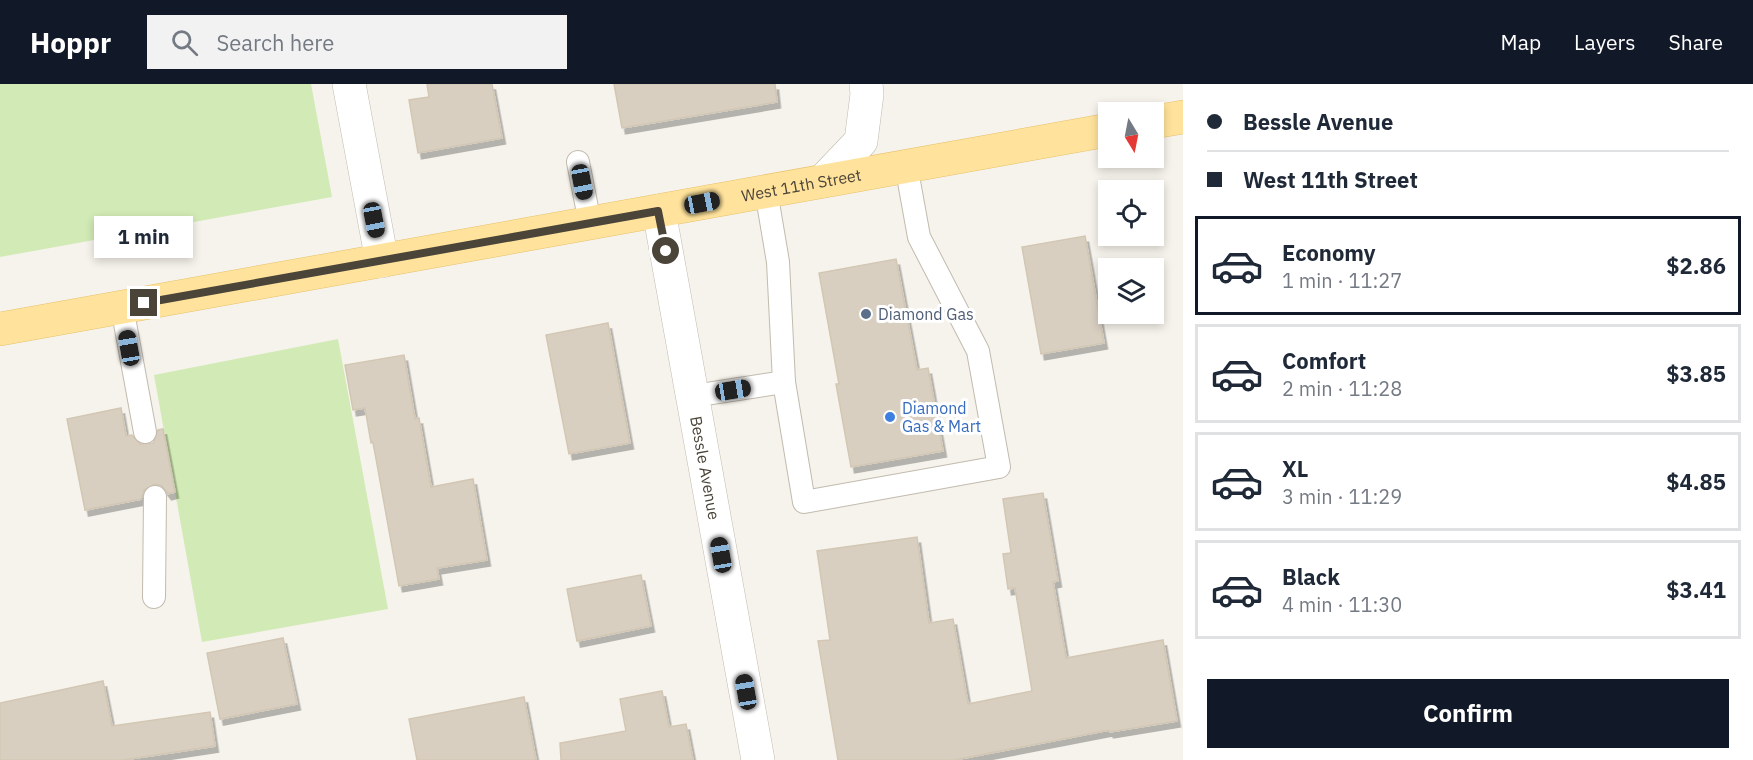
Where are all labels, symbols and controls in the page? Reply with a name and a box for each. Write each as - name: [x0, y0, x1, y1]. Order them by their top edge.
- search box: [147, 15, 567, 69]
- text: Hoppr: [30, 24, 111, 61]
- icon: search: [168, 26, 201, 59]
- text: Search here: [216, 28, 334, 57]
- text: Map: [1501, 28, 1541, 56]
- text: Layers: [1574, 28, 1636, 56]
- text: Share: [1669, 28, 1723, 56]
- north arrow: [1098, 102, 1164, 168]
- map controls: [1098, 102, 1164, 324]
- text: Bessle Avenue: [1243, 107, 1393, 136]
- car: [570, 163, 594, 201]
- street label: West 11th Street: [740, 165, 863, 206]
- text: West 11th Street: [1243, 165, 1418, 194]
- button: locate: [1098, 180, 1164, 246]
- car: [683, 191, 721, 215]
- car: [362, 201, 386, 239]
- callout: 1 min: [94, 216, 194, 258]
- text: 1 min: [117, 223, 170, 250]
- route start: [652, 237, 679, 264]
- text: Economy: [1282, 238, 1376, 267]
- icon: car: [1210, 239, 1264, 293]
- text: $2.86: [1666, 251, 1726, 280]
- button: layers: [1098, 258, 1164, 324]
- text: 1 min · 11:27: [1282, 267, 1402, 294]
- route end: [130, 289, 157, 316]
- place label: Diamond Gas: [878, 304, 974, 324]
- marker: Diamond Gas: [859, 307, 873, 321]
- car: [117, 329, 141, 367]
- text: Comfort: [1282, 346, 1366, 375]
- icon: car: [1210, 347, 1264, 401]
- text: $3.85: [1666, 359, 1726, 388]
- text: 2 min · 11:28: [1282, 375, 1402, 402]
- car: [714, 378, 752, 402]
- place label: Diamond Gas & Mart: [902, 398, 981, 436]
- marker: Diamond Gas & Mart: [883, 410, 897, 424]
- street label: Bessle Avenue: [686, 414, 725, 522]
- text: XL: [1282, 454, 1308, 483]
- icon: car: [1210, 455, 1264, 509]
- text: $4.85: [1666, 467, 1726, 496]
- text: 3 min · 11:29: [1282, 483, 1402, 510]
- car: [709, 536, 733, 574]
- text: Black: [1282, 562, 1340, 591]
- icon: car: [1210, 563, 1264, 617]
- text: $3.41: [1666, 575, 1726, 604]
- text: 4 min · 11:30: [1282, 591, 1402, 618]
- car: [734, 673, 758, 711]
- button: Confirm: [1207, 679, 1729, 748]

